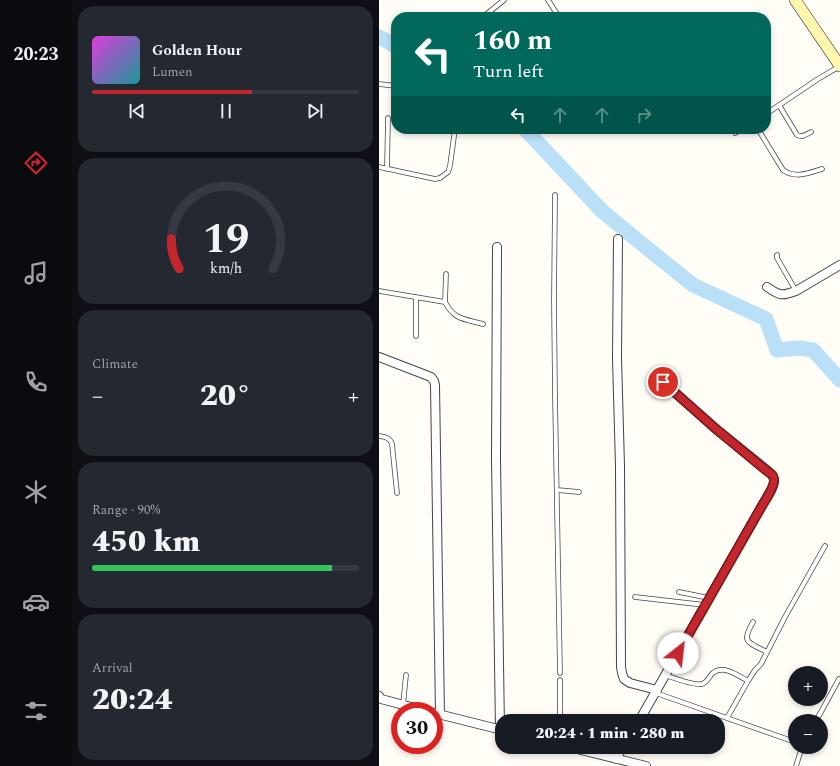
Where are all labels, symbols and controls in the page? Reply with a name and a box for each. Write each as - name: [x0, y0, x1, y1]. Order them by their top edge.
- text: 160 m: [473, 19, 552, 62]
- icon: left: [407, 28, 459, 80]
- text: Golden Hour: [152, 39, 242, 62]
- text: 20:23: [13, 41, 59, 68]
- text: Turn left: [473, 58, 544, 85]
- text: Lumen: [152, 62, 193, 82]
- icon: previous: [126, 100, 148, 122]
- icon: pause: [215, 100, 237, 122]
- icon: next: [304, 100, 326, 122]
- icon: left: [507, 104, 529, 126]
- icon: ahead: [549, 104, 571, 126]
- icon: ahead: [591, 104, 613, 126]
- icon: right: [633, 104, 655, 126]
- icon: directions: [22, 149, 50, 177]
- text: 19: [202, 208, 249, 271]
- text: km/h: [209, 258, 242, 280]
- icon: music: [22, 259, 50, 287]
- text: Climate: [92, 354, 138, 374]
- pin: [646, 365, 680, 399]
- icon: phone: [22, 368, 50, 396]
- icon: arrive: [652, 371, 674, 393]
- text: 20°: [200, 373, 251, 419]
- text: −: [92, 380, 103, 413]
- text: +: [348, 380, 359, 413]
- icon: climate: [22, 478, 50, 506]
- text: Range · 90%: [92, 500, 160, 520]
- text: 450 km: [92, 519, 200, 565]
- icon: car: [22, 588, 50, 616]
- position arrow: [657, 632, 699, 674]
- text: Arrival: [92, 658, 133, 678]
- map controls: [788, 666, 828, 754]
- button: +: [788, 666, 828, 706]
- text: 20:24: [92, 677, 172, 723]
- icon: filters: [22, 697, 50, 725]
- speed limit sign: 30: [391, 702, 443, 754]
- button: −: [788, 714, 828, 754]
- text: 20:24 · 1 min · 280 m: [536, 722, 684, 745]

